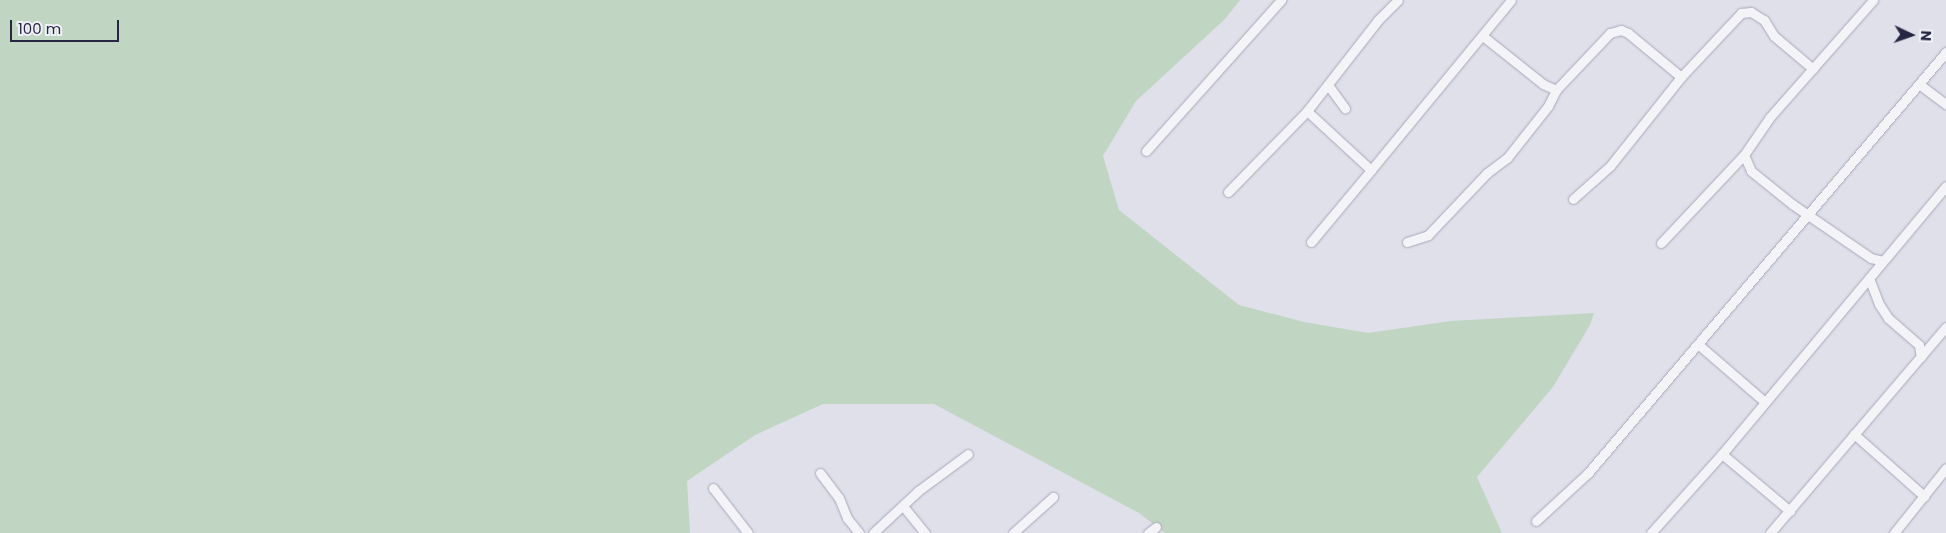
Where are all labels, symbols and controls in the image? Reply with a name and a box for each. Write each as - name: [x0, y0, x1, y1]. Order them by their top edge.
- scale bar: [12, 10, 121, 42]
- north arrow: [1886, 10, 1936, 60]
- text: 100 m: [18, 18, 61, 39]
- text: N: [1916, 30, 1936, 42]

